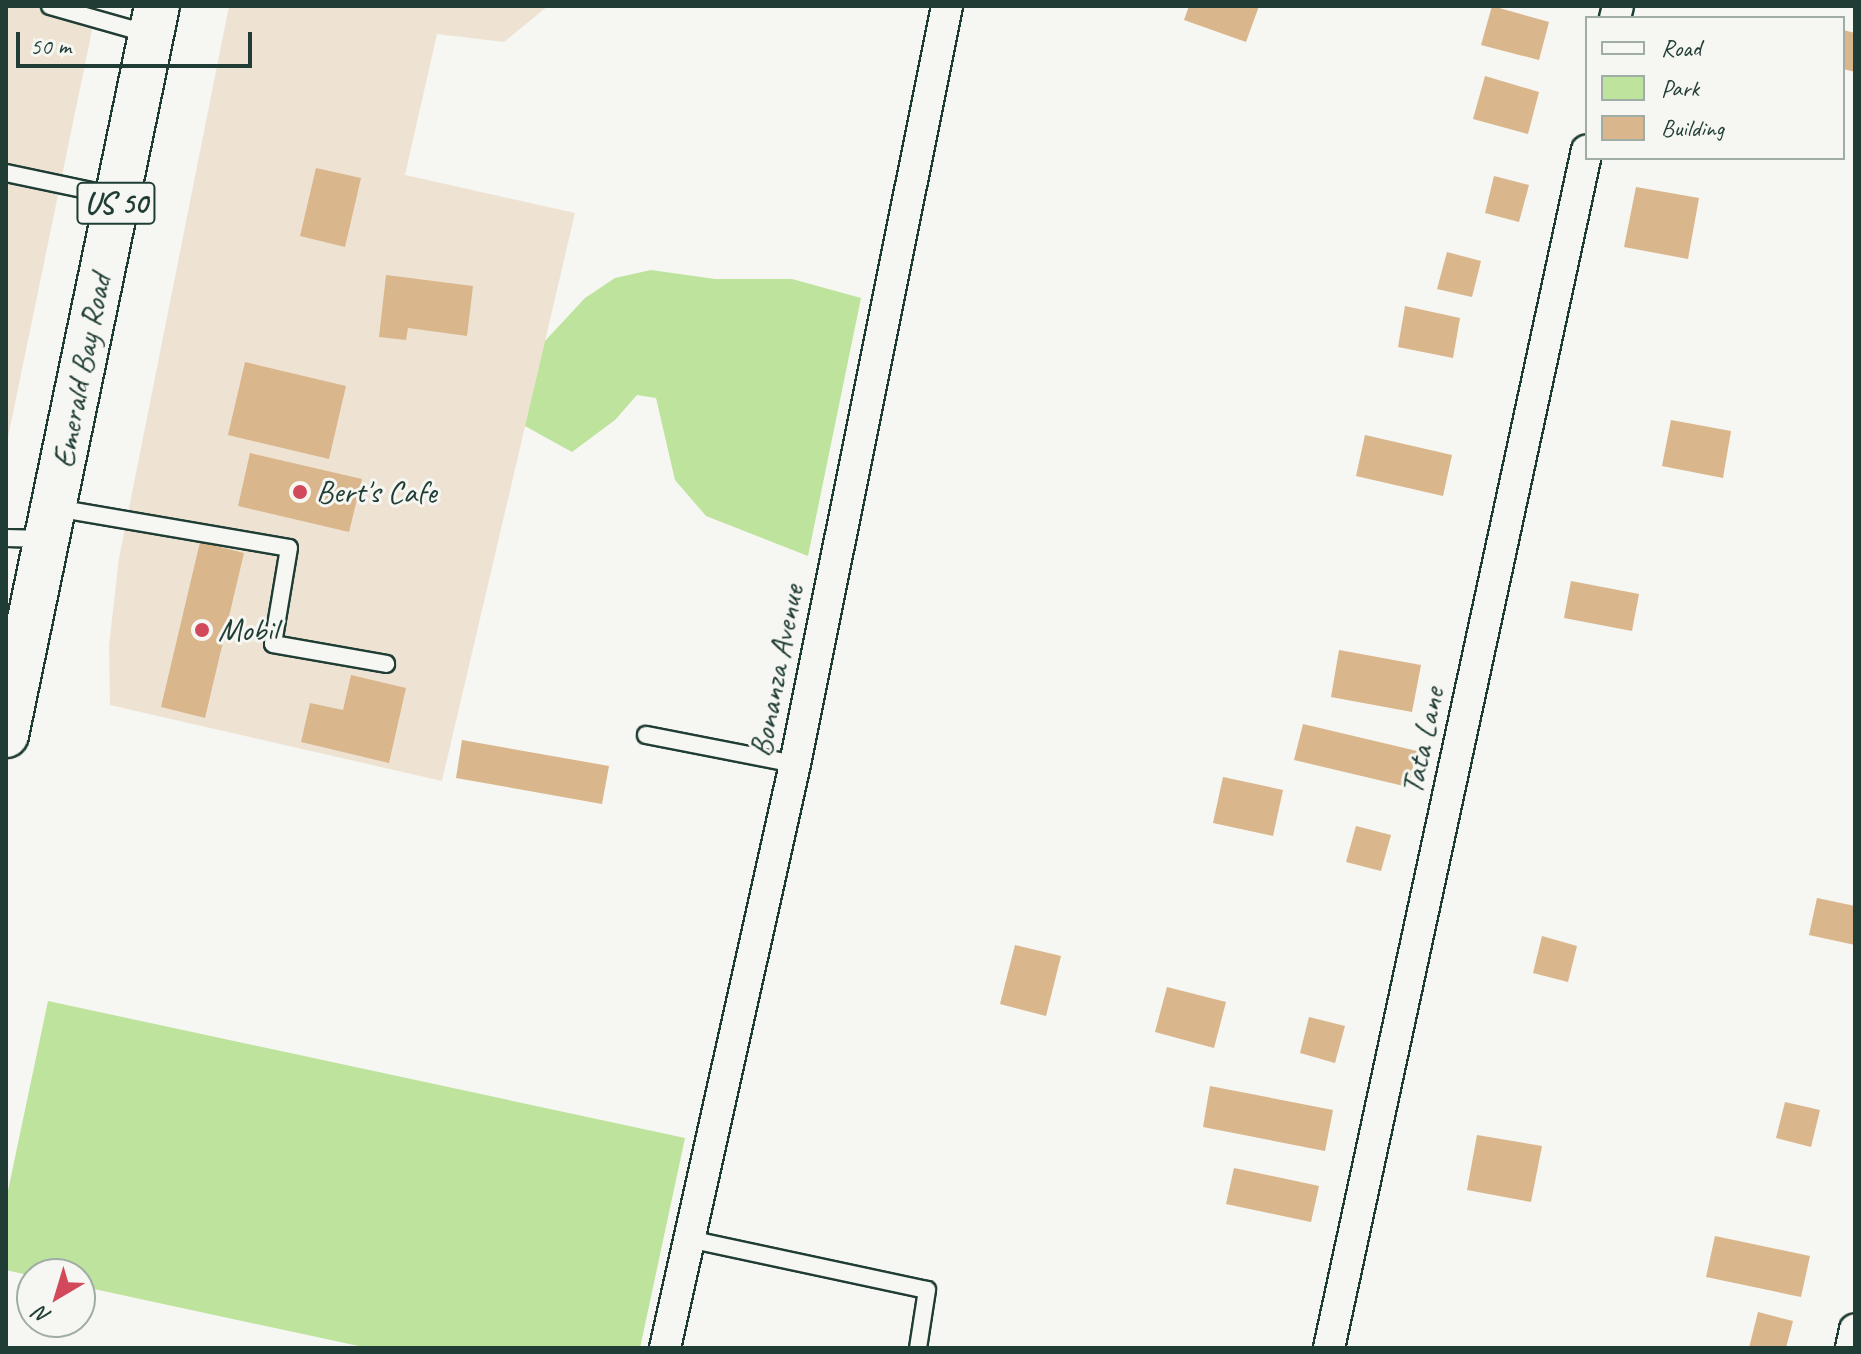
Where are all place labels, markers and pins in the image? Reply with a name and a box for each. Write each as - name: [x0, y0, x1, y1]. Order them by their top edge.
- place label: Bert's Cafe: [316, 473, 436, 511]
- marker: Bert's Cafe: [291, 483, 309, 501]
- place label: Mobil: [218, 611, 278, 649]
- marker: Mobil: [193, 621, 211, 639]

